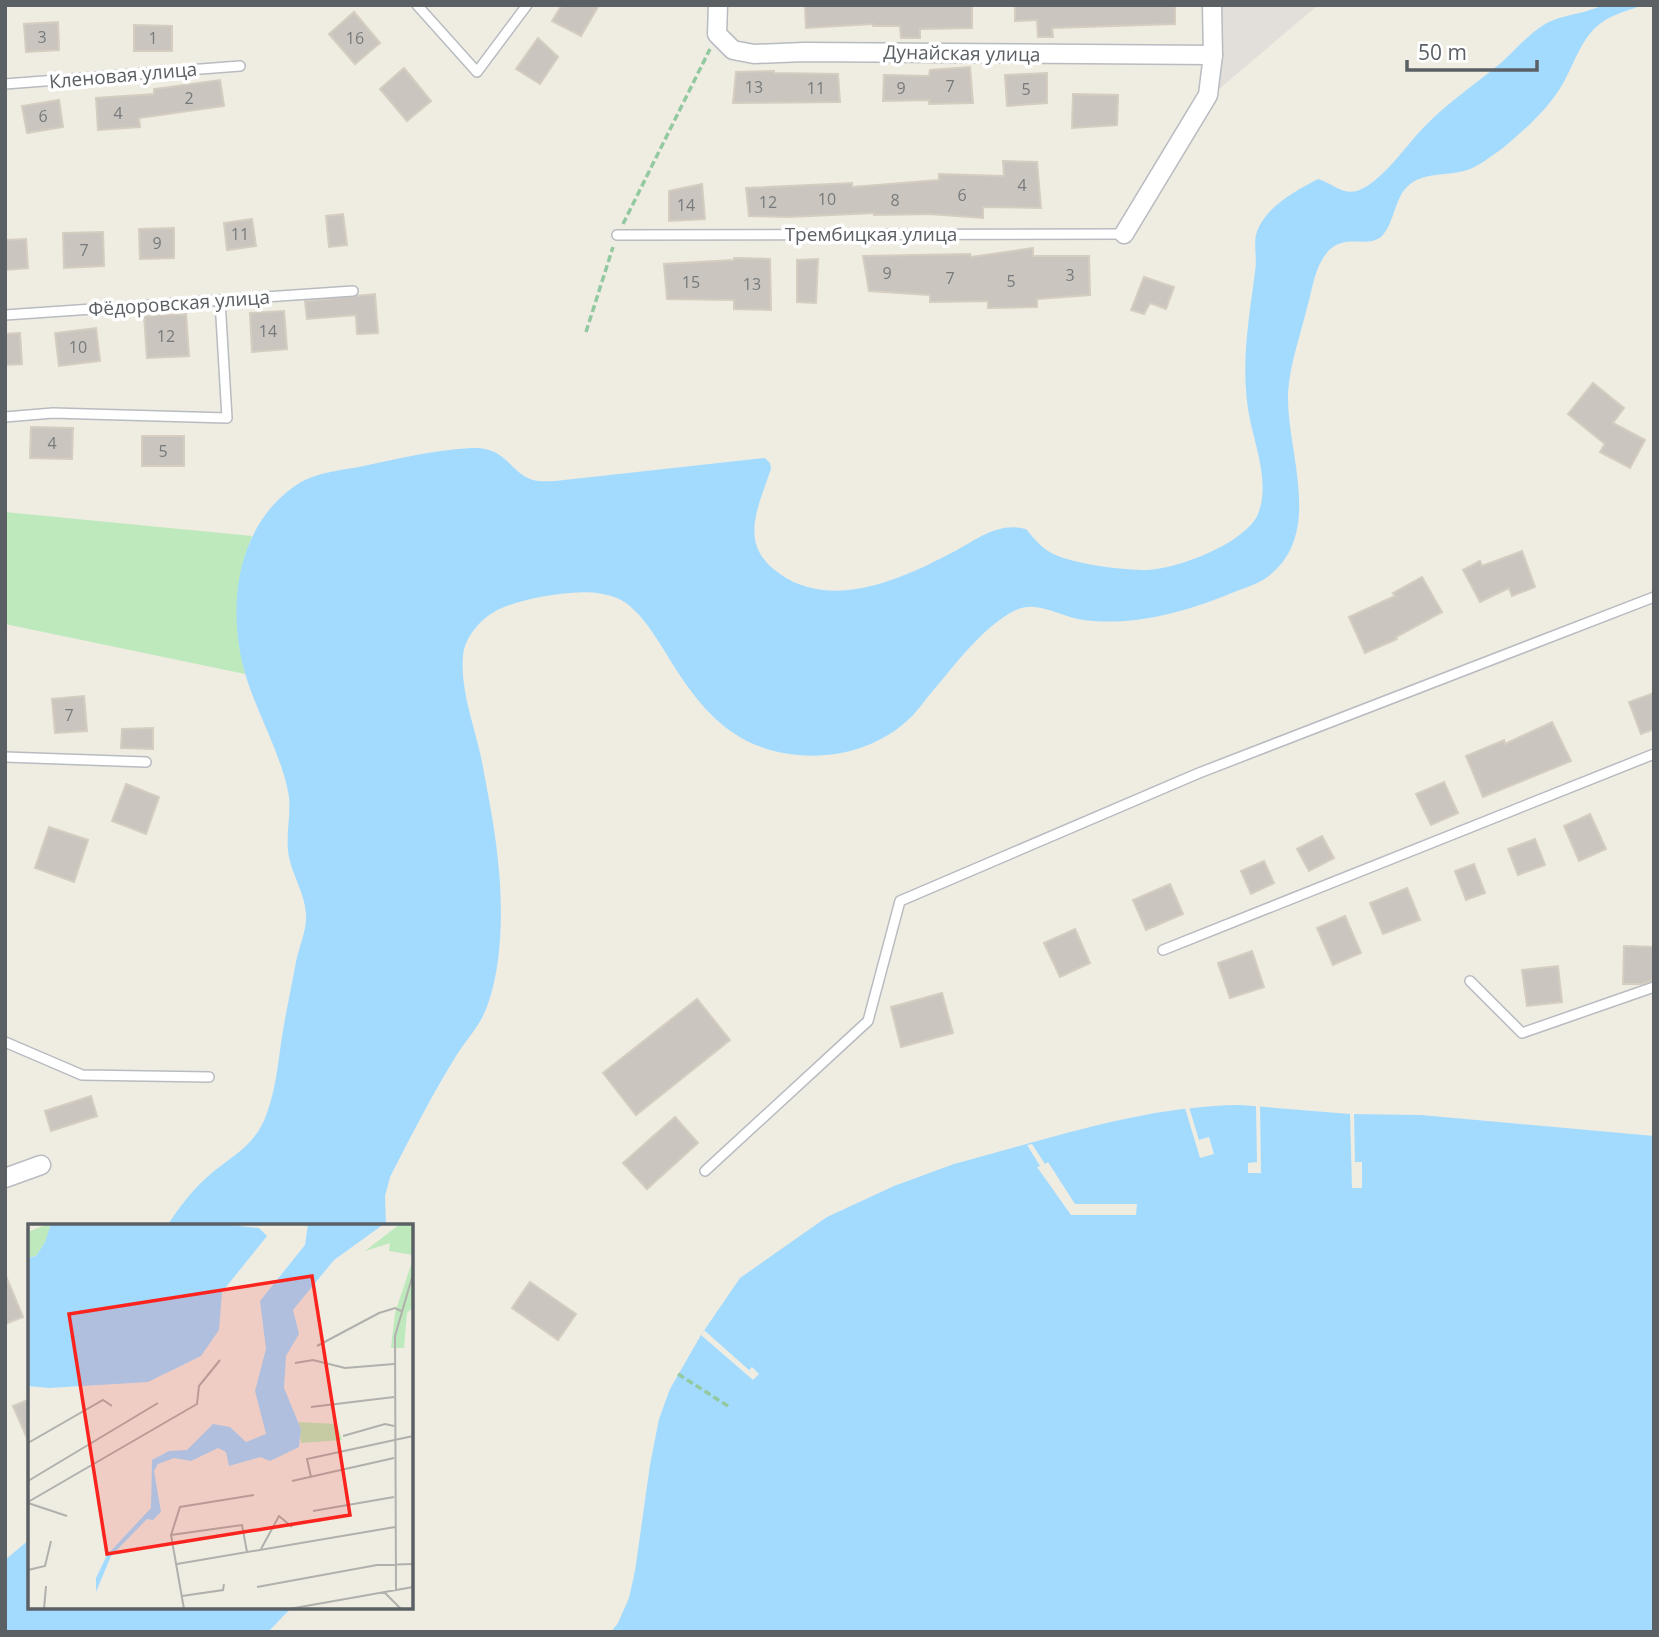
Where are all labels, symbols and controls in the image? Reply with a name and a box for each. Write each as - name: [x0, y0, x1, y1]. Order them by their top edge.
- house number: 3: [37, 26, 47, 48]
- house number: 1: [148, 27, 158, 49]
- house number: 16: [346, 27, 364, 49]
- scale bar: [1407, 28, 1536, 72]
- text: 50 m: [1418, 38, 1467, 66]
- street label: Дунайская улица: [883, 39, 1041, 67]
- street label: Кленовая улица: [48, 56, 198, 94]
- house number: 7: [945, 75, 955, 97]
- house number: 13: [745, 76, 763, 98]
- house number: 11: [807, 77, 825, 99]
- house number: 9: [896, 77, 906, 99]
- house number: 5: [1021, 78, 1031, 100]
- house number: 2: [184, 87, 194, 109]
- house number: 4: [113, 102, 123, 124]
- house number: 6: [38, 105, 48, 127]
- house number: 4: [1017, 174, 1027, 196]
- house number: 6: [957, 184, 967, 206]
- house number: 10: [818, 188, 836, 210]
- house number: 8: [890, 189, 900, 211]
- house number: 12: [759, 191, 777, 213]
- house number: 14: [677, 194, 695, 216]
- street label: Трембицкая улица: [785, 221, 957, 247]
- house number: 11: [231, 223, 249, 245]
- house number: 9: [152, 232, 162, 254]
- house number: 7: [79, 239, 89, 261]
- house number: 9: [882, 262, 892, 284]
- house number: 3: [1065, 264, 1075, 286]
- house number: 7: [945, 267, 955, 289]
- house number: 5: [1006, 270, 1016, 292]
- house number: 15: [682, 271, 700, 293]
- house number: 13: [743, 273, 761, 295]
- street label: Фёдоровская улица: [87, 284, 271, 322]
- house number: 14: [259, 320, 277, 342]
- house number: 12: [157, 325, 175, 347]
- house number: 10: [69, 336, 87, 358]
- house number: 4: [47, 432, 57, 454]
- house number: 5: [158, 440, 168, 462]
- house number: 7: [64, 704, 74, 726]
- inset map: [28, 1224, 413, 1609]

